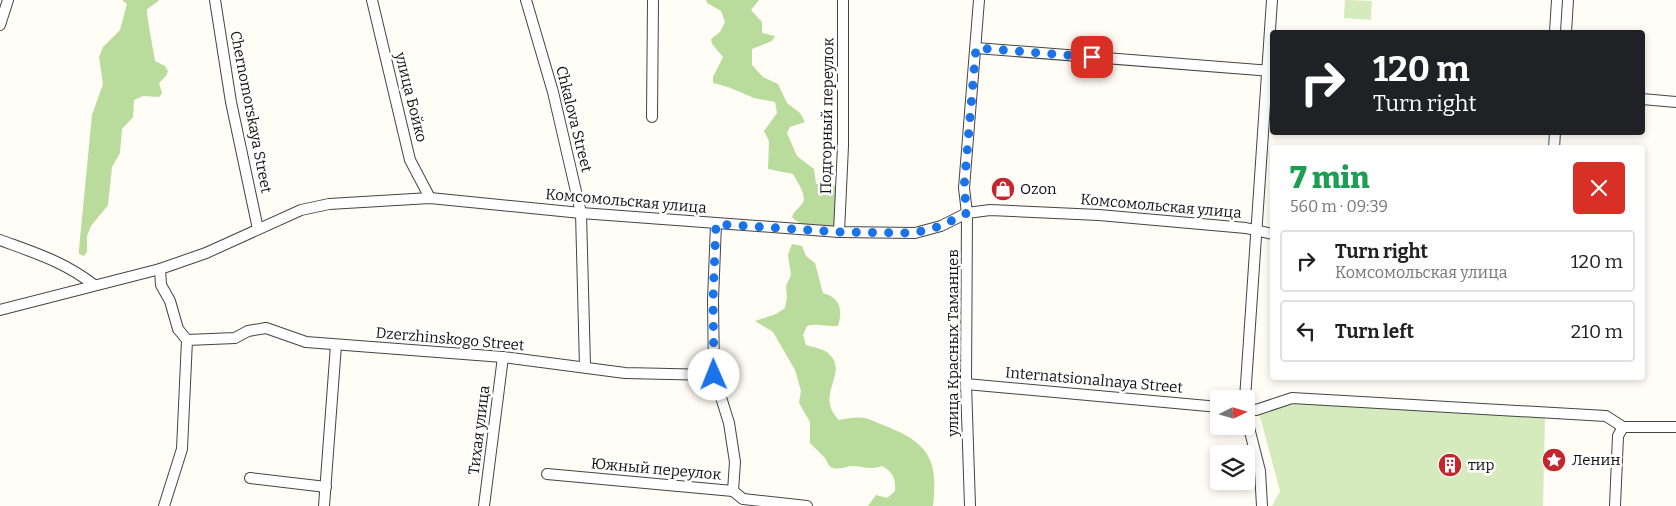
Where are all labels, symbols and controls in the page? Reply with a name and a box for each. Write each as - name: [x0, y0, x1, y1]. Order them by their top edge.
- street label: Chernomorskaya Street: [226, 29, 276, 195]
- pin: [1071, 36, 1113, 78]
- street label: Подгорный переулок: [817, 37, 837, 194]
- icon: arrive: [1078, 43, 1106, 71]
- text: 120 m: [1373, 48, 1470, 90]
- street label: улица Бойко: [391, 49, 431, 144]
- icon: right: [1290, 50, 1355, 115]
- street label: Chkalova Street: [552, 64, 596, 174]
- text: Turn right: [1373, 90, 1476, 117]
- text: 7 min: [1290, 160, 1370, 196]
- button: close: [1573, 162, 1625, 214]
- shop icon: Ozon: [990, 176, 1016, 202]
- place label: Ozon: [1020, 180, 1057, 198]
- street label: Комсомольская улица: [545, 185, 707, 217]
- street label: Комсомольская улица: [1080, 190, 1242, 222]
- text: 560 m · 09:39: [1290, 197, 1388, 216]
- text: Turn right: [1335, 240, 1428, 263]
- icon: right: [1292, 247, 1320, 275]
- street label: улица Красных Таманцев: [944, 249, 962, 438]
- text: 120 m: [1571, 250, 1623, 273]
- text: Комсомольская улица: [1335, 263, 1508, 282]
- icon: left: [1292, 317, 1320, 345]
- text: Turn left: [1335, 320, 1414, 343]
- text: 210 m: [1571, 320, 1623, 343]
- street label: Dzerzhinskogo Street: [375, 324, 526, 355]
- position arrow: [687, 348, 739, 400]
- street label: Internatsionalnaya Street: [1004, 363, 1184, 397]
- street label: Тихая улица: [465, 384, 493, 476]
- north arrow: [1210, 390, 1255, 435]
- map controls: [1210, 390, 1255, 490]
- button: layers: [1210, 445, 1255, 490]
- place icon: Ленин: [1541, 447, 1567, 473]
- place label: Ленин: [1572, 451, 1620, 469]
- building icon: тир: [1437, 452, 1463, 478]
- street label: Южный переулок: [590, 454, 722, 484]
- place label: тир: [1468, 456, 1494, 474]

